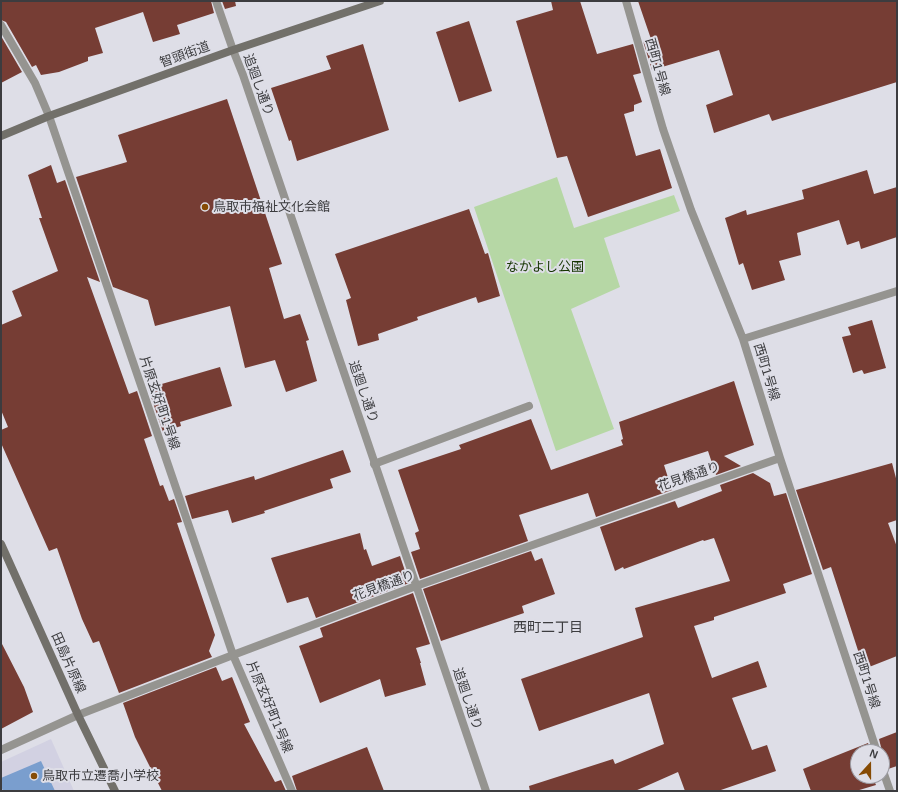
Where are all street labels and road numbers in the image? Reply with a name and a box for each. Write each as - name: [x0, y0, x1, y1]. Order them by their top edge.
- street label: 西町1号線: [641, 36, 673, 98]
- street label: 智頭街道: [158, 39, 212, 71]
- street label: 追廻し通り: [240, 52, 276, 118]
- street label: 西町1号線: [750, 341, 782, 403]
- street label: 片原玄好町1号線: [136, 354, 182, 452]
- street label: 追廻し通り: [345, 359, 381, 425]
- street label: 花見橋通り: [656, 459, 722, 495]
- street label: 花見橋通り: [351, 568, 417, 604]
- street label: 田島片原線: [48, 630, 88, 696]
- street label: 西町1号線: [849, 649, 883, 711]
- street label: 片原玄好町1号線: [243, 659, 295, 755]
- street label: 追廻し通り: [449, 666, 485, 732]

